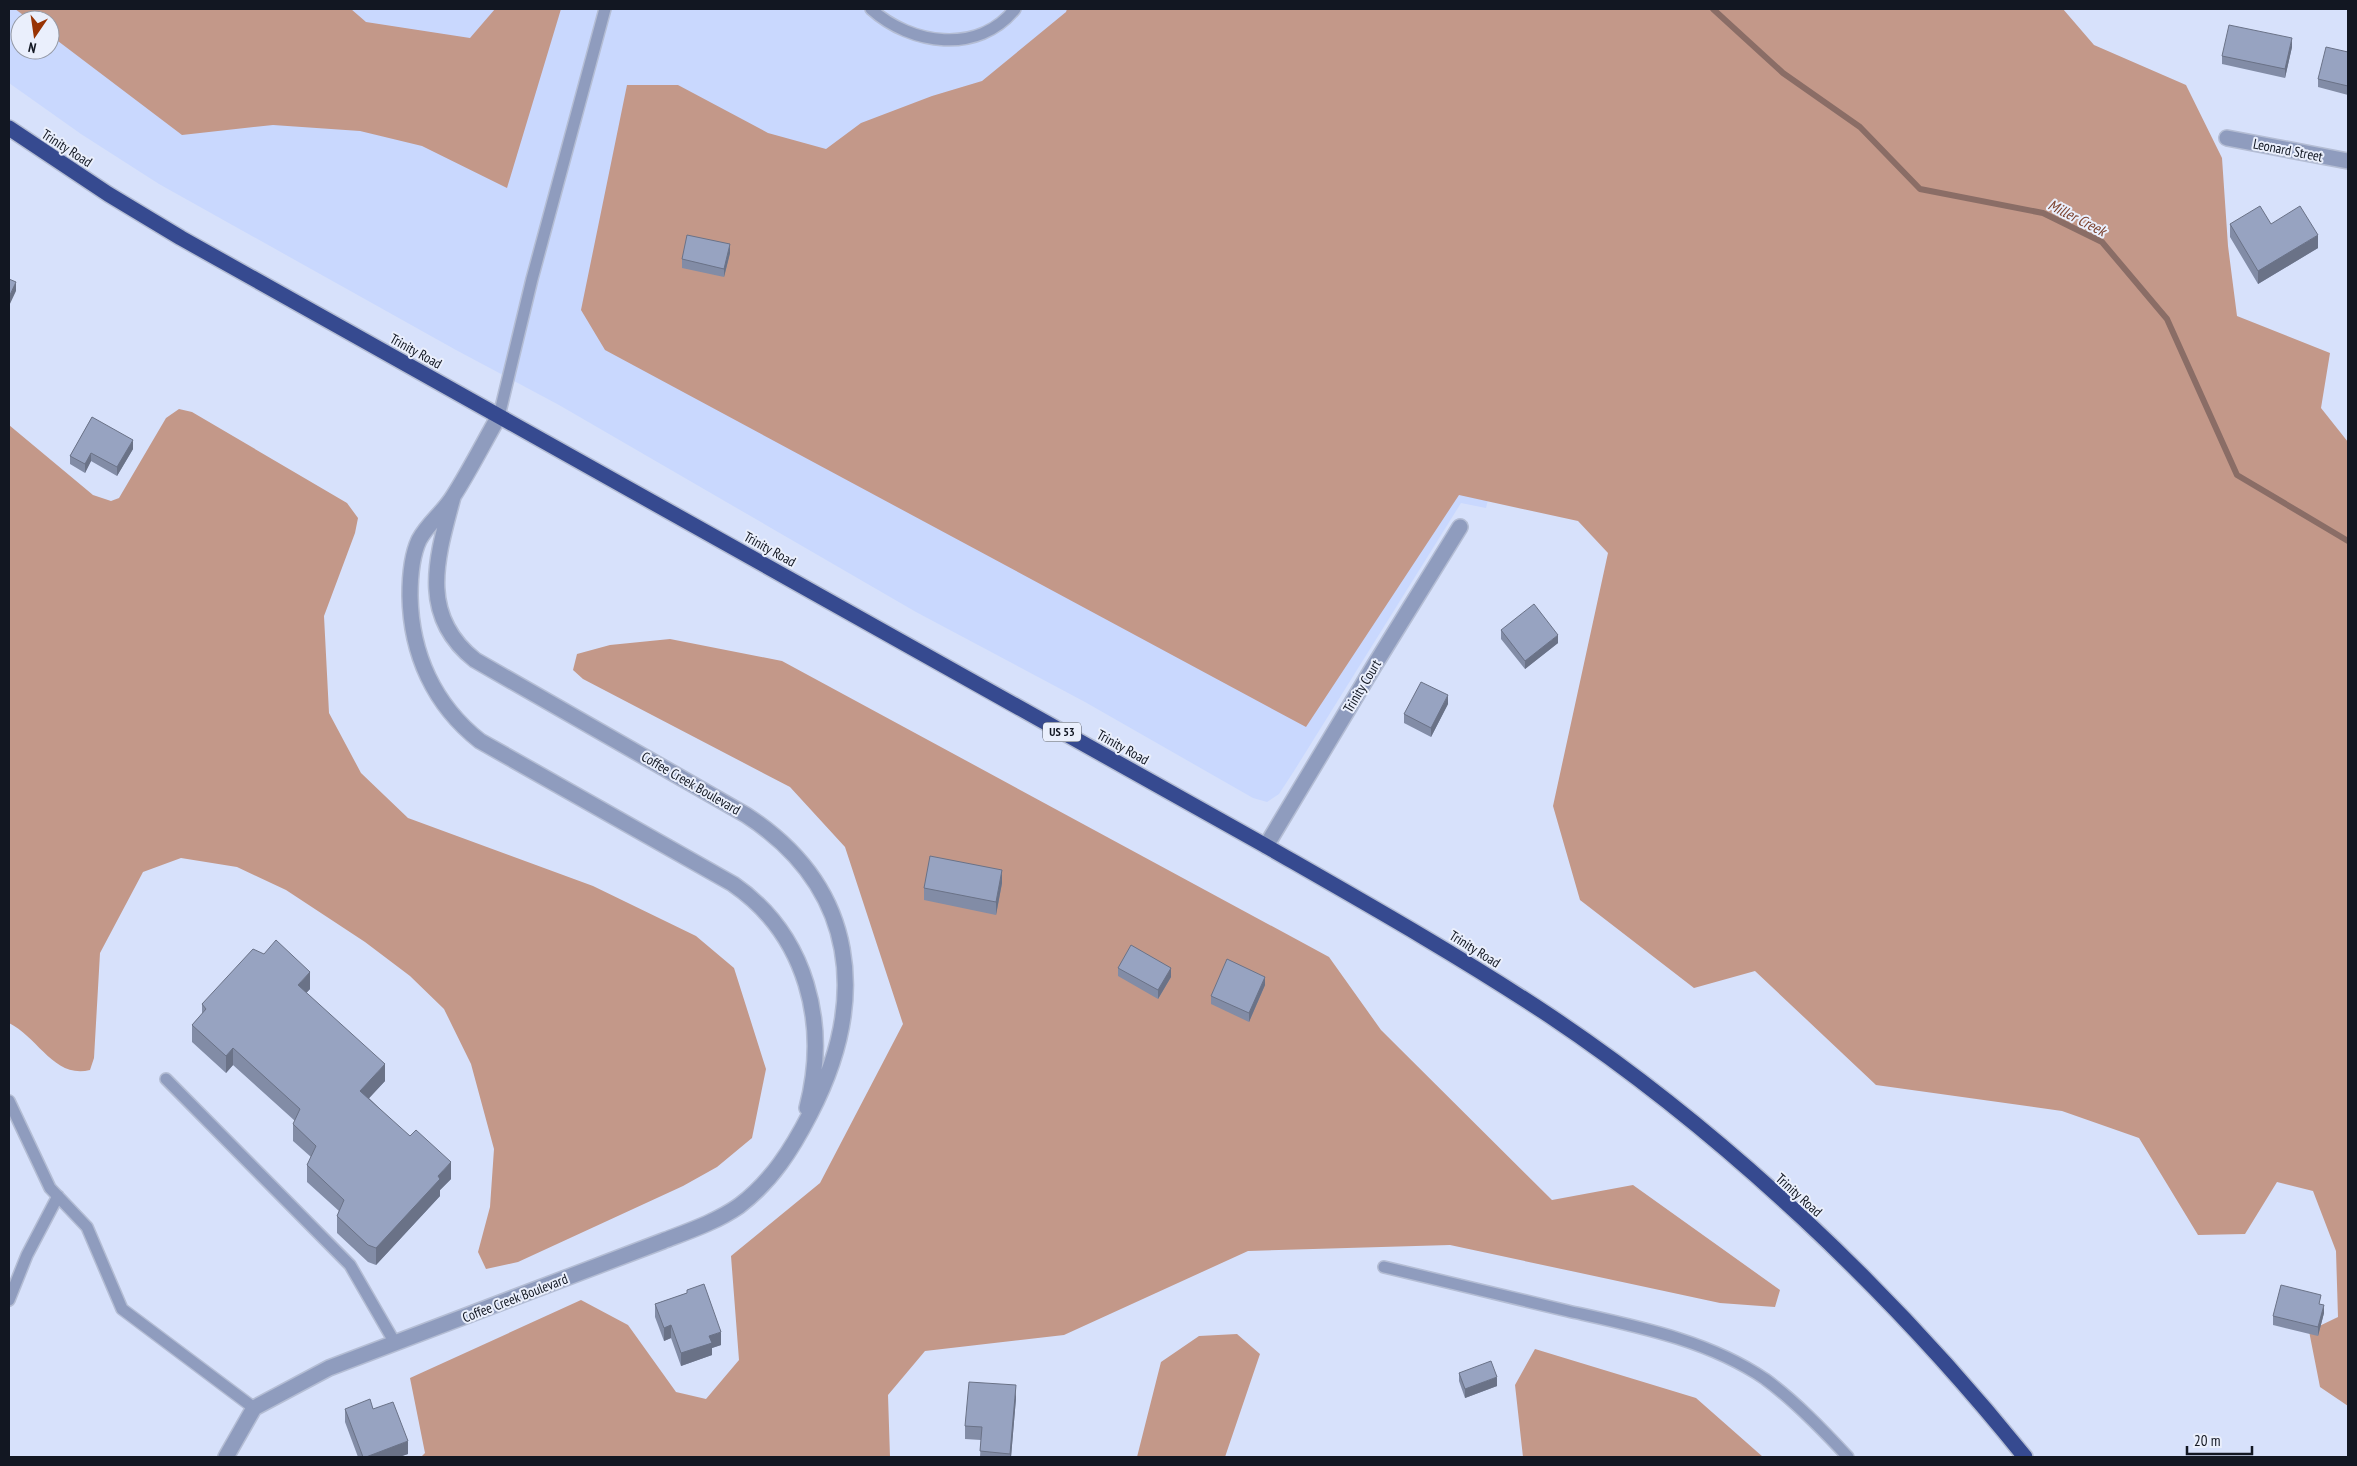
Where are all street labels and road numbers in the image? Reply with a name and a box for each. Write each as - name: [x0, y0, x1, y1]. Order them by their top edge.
- street label: Trinity Road: [38, 125, 96, 171]
- street label: Leonard Street: [2252, 134, 2324, 166]
- street label: Trinity Road: [387, 329, 445, 373]
- street label: Trinity Road: [741, 527, 799, 571]
- street label: Trinity Court: [1339, 656, 1385, 716]
- road number: US 53: [1043, 722, 1081, 742]
- street label: Trinity Road: [1094, 725, 1152, 769]
- street label: Coffee Creek Boulevard: [638, 747, 744, 819]
- street label: Trinity Road: [1446, 926, 1504, 972]
- street label: Trinity Road: [1772, 1169, 1826, 1221]
- street label: Coffee Creek Boulevard: [460, 1270, 570, 1326]

